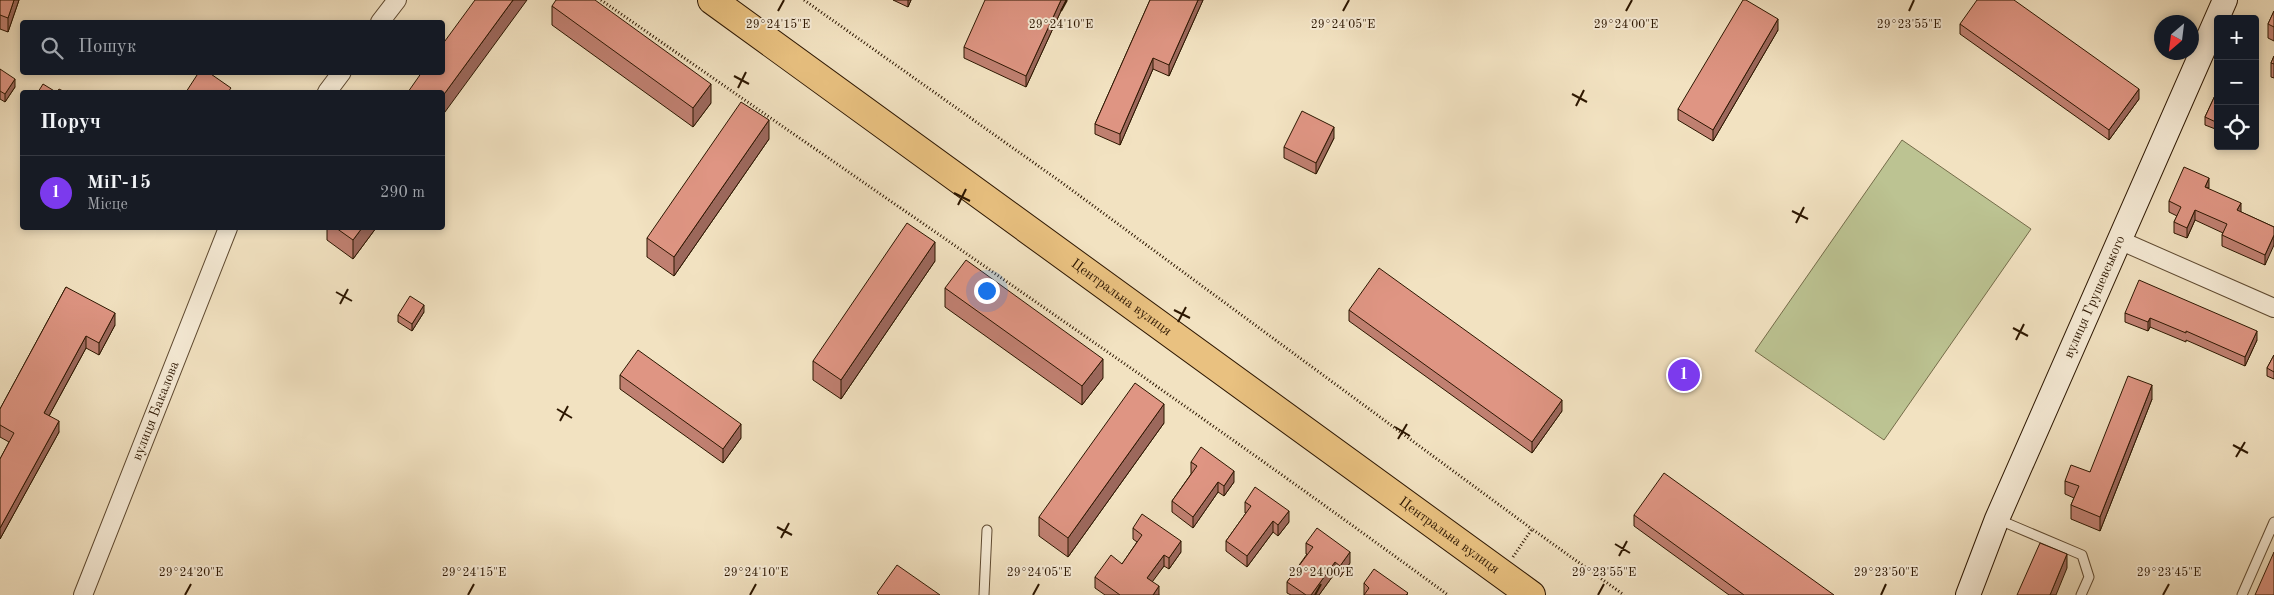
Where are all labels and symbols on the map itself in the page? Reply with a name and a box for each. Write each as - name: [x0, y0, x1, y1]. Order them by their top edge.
- north arrow: [2154, 15, 2199, 60]
- text: 29°24'15"E: [746, 18, 810, 31]
- text: 29°24'05"E: [1311, 18, 1375, 31]
- text: 29°23'55"E: [1877, 18, 1941, 31]
- text: 29°24'10"E: [1029, 19, 1093, 31]
- text: 29°24'00"E: [1594, 19, 1658, 31]
- street label: вулиця Грушевського: [2062, 233, 2128, 360]
- street label: Центральна вулиця: [1069, 256, 1174, 338]
- your location: [974, 278, 1000, 304]
- pin: 1: [1668, 356, 1700, 394]
- street label: вулиця Бакалова: [130, 359, 182, 462]
- street label: Центральна вулиця: [1396, 494, 1502, 577]
- text: 29°24'15"E: [442, 566, 506, 579]
- text: 29°24'05"E: [1007, 566, 1071, 579]
- text: 29°23'55"E: [1572, 566, 1636, 579]
- text: 29°23'50"E: [1854, 566, 1918, 579]
- text: 29°23'45"E: [2137, 566, 2201, 579]
- text: 29°24'20"E: [159, 567, 223, 579]
- text: 29°24'10"E: [724, 567, 788, 579]
- text: 29°24'00"E: [1289, 567, 1353, 579]

